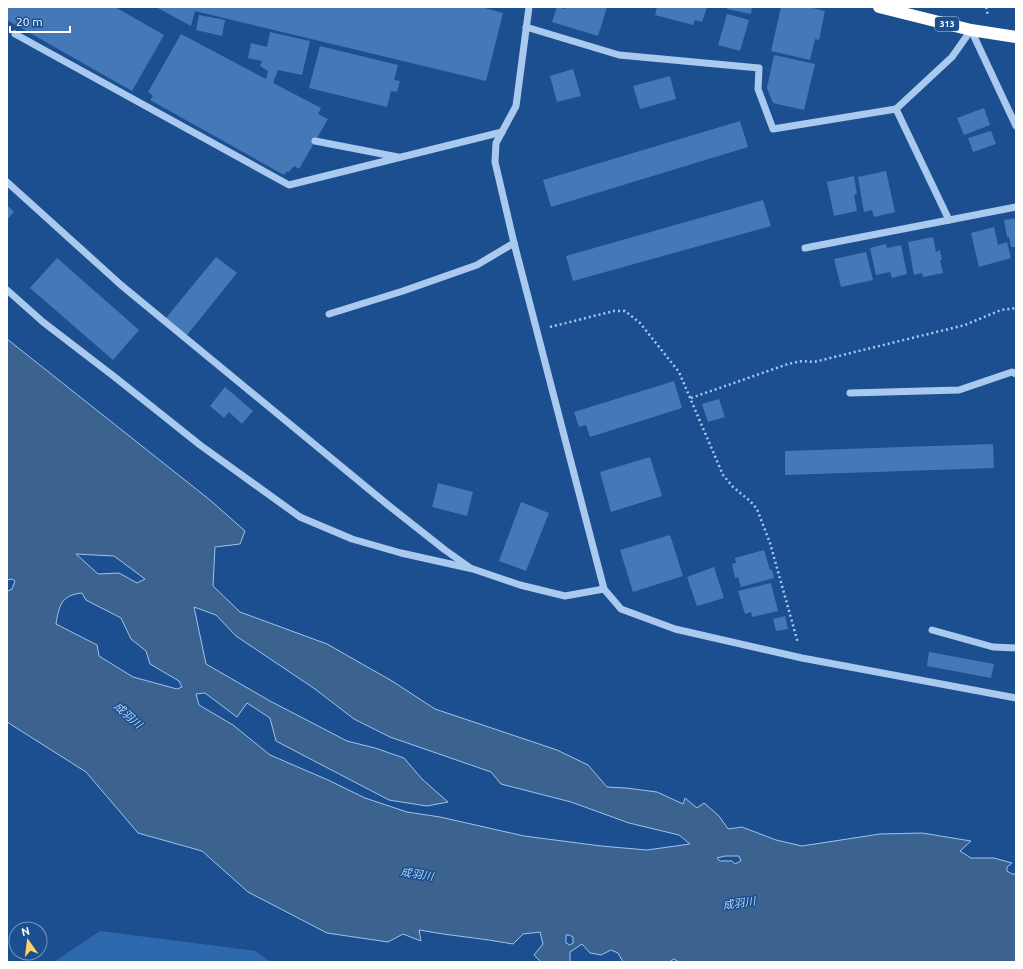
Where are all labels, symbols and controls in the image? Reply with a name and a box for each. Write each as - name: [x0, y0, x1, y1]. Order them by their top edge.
- scale bar: [10, 8, 70, 34]
- text: 20 m: [16, 15, 43, 28]
- road number: 313: [935, 17, 959, 31]
- water label: 成羽川: [112, 700, 145, 731]
- water label: 成羽川: [400, 865, 435, 883]
- water label: 成羽川: [722, 895, 757, 911]
- north arrow: [8, 921, 48, 961]
- text: N: [20, 924, 31, 938]

